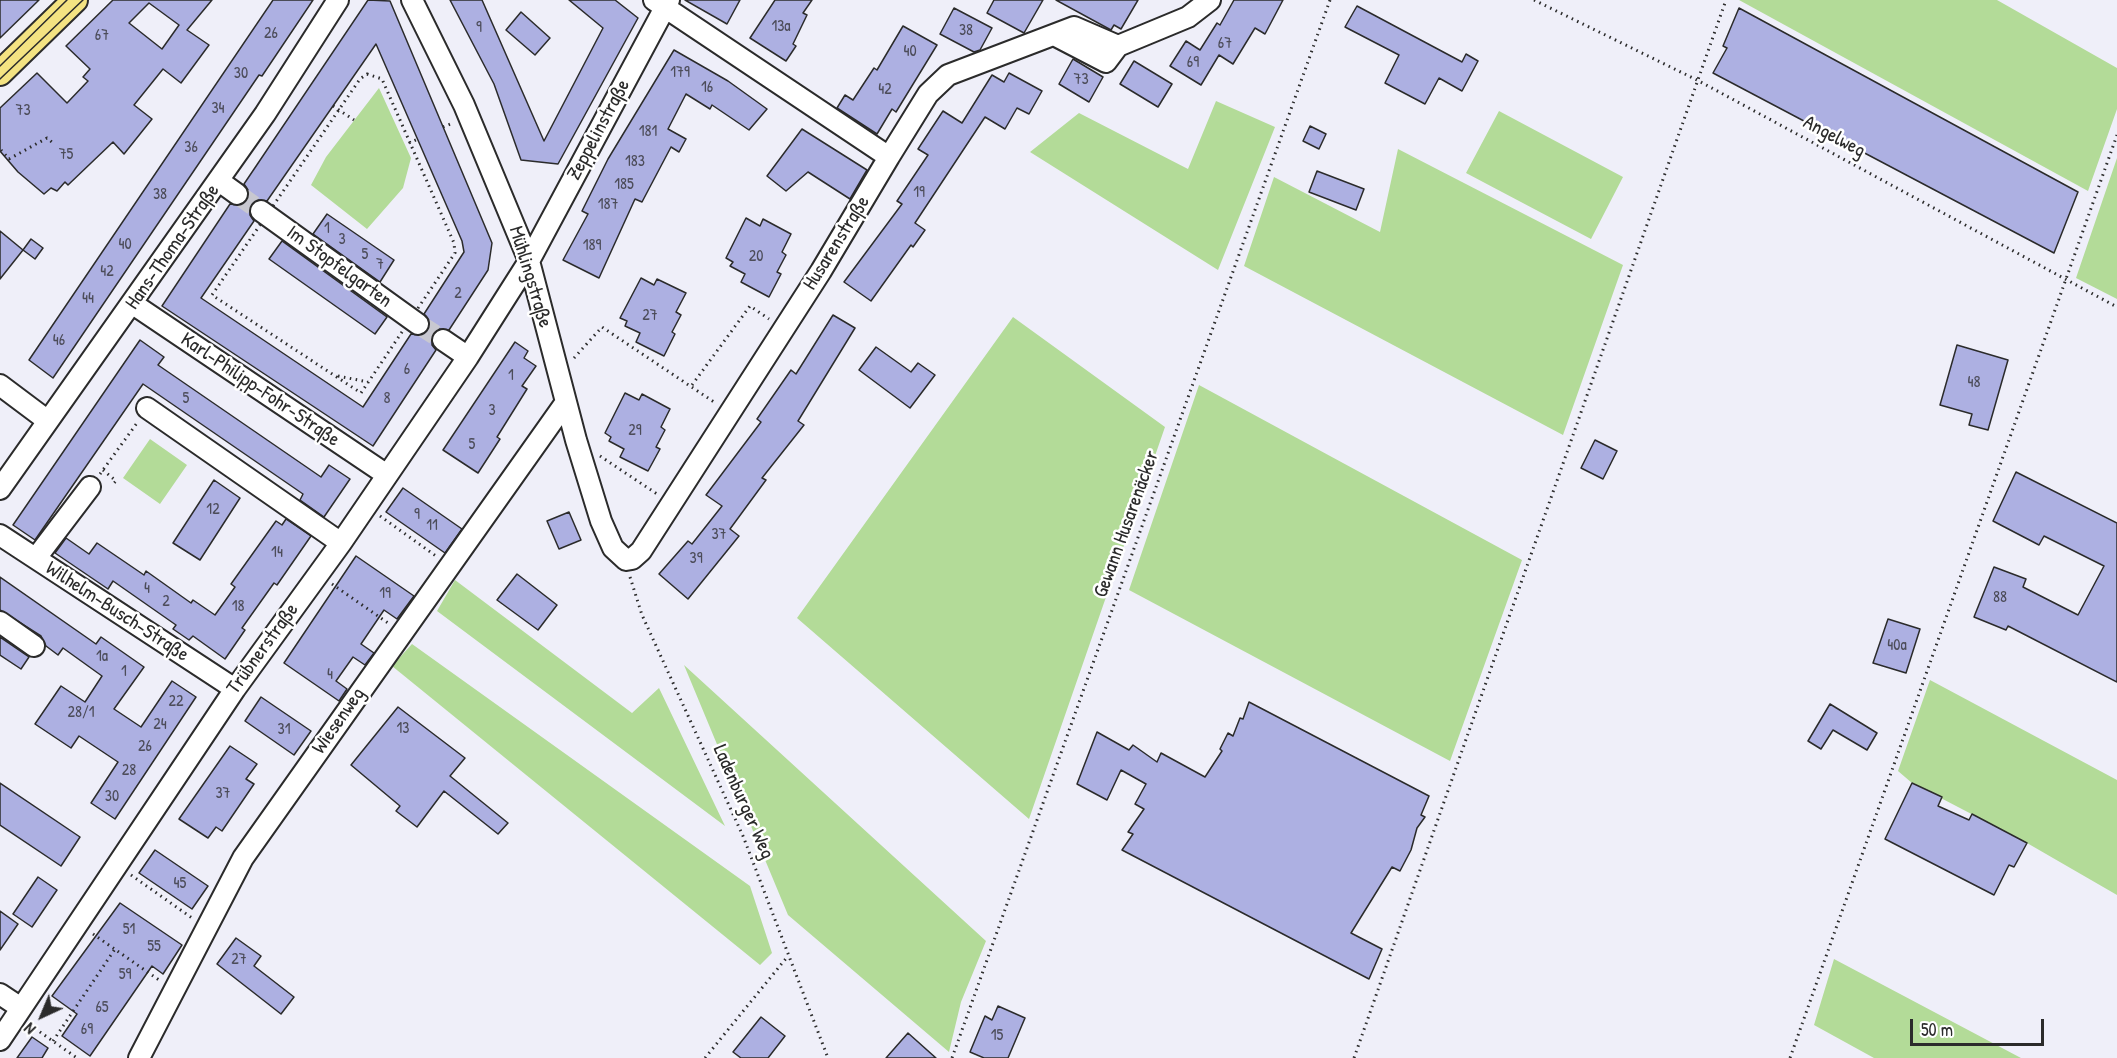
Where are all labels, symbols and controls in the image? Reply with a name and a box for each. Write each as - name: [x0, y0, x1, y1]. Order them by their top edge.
- house number: 13a: [771, 17, 791, 37]
- house number: 9: [476, 18, 482, 38]
- house number: 38: [959, 21, 973, 41]
- house number: 26: [264, 24, 278, 44]
- house number: 67: [95, 26, 109, 46]
- house number: 67: [1218, 34, 1232, 54]
- house number: 40: [903, 42, 917, 62]
- house number: 69: [1187, 53, 1199, 73]
- house number: 179: [670, 63, 690, 83]
- house number: 30: [234, 64, 248, 84]
- house number: 73: [1073, 70, 1089, 90]
- street label: Zeppelinstraße: [562, 76, 636, 184]
- house number: 16: [701, 78, 713, 98]
- house number: 42: [878, 80, 892, 100]
- house number: 34: [211, 99, 225, 119]
- house number: 73: [15, 101, 31, 121]
- street label: Angelweg: [1799, 111, 1869, 163]
- house number: 181: [639, 122, 657, 142]
- house number: 36: [184, 138, 198, 158]
- house number: 75: [59, 145, 73, 165]
- house number: 183: [625, 152, 645, 172]
- house number: 185: [614, 175, 634, 195]
- street label: Hans-Thoma-Straße: [121, 180, 225, 314]
- house number: 19: [913, 183, 925, 203]
- house number: 38: [153, 185, 167, 205]
- street label: Husarenstraße: [799, 192, 875, 294]
- house number: 187: [598, 195, 618, 215]
- house number: 1: [324, 219, 330, 239]
- street label: Im Stopfelgarten: [282, 221, 396, 313]
- street label: Mühlingstraße: [503, 223, 557, 331]
- house number: 3: [338, 230, 346, 250]
- house number: 40: [118, 235, 132, 255]
- house number: 189: [583, 236, 601, 256]
- house number: 5: [362, 245, 368, 265]
- house number: 20: [749, 247, 763, 267]
- house number: 7: [376, 255, 384, 275]
- house number: 42: [100, 262, 114, 282]
- house number: 2: [454, 284, 462, 304]
- house number: 44: [82, 289, 94, 309]
- house number: 27: [642, 306, 658, 326]
- street label: Karl-Philipp-Fohr-Straße: [176, 328, 344, 452]
- house number: 46: [53, 331, 65, 351]
- house number: 6: [404, 360, 410, 380]
- house number: 1: [508, 366, 514, 386]
- house number: 48: [1968, 373, 1980, 393]
- house number: 5: [183, 389, 189, 409]
- house number: 8: [384, 389, 390, 409]
- house number: 3: [488, 401, 496, 421]
- house number: 29: [628, 421, 642, 441]
- house number: 5: [469, 435, 475, 455]
- street label: Gewann Husarenäcker: [1089, 447, 1165, 601]
- house number: 12: [206, 500, 220, 520]
- house number: 9: [414, 505, 420, 525]
- house number: 11: [426, 516, 438, 536]
- house number: 37: [711, 525, 727, 545]
- house number: 14: [271, 543, 283, 563]
- house number: 39: [689, 549, 703, 569]
- street label: Wilhelm-Busch-Straße: [41, 557, 193, 667]
- house number: 4: [144, 579, 150, 599]
- house number: 19: [379, 584, 391, 604]
- house number: 88: [1993, 588, 2007, 608]
- house number: 2: [162, 592, 170, 612]
- house number: 18: [232, 597, 244, 617]
- street label: Trübnerstraße: [222, 599, 304, 699]
- house number: 40a: [1887, 636, 1907, 656]
- house number: 1a: [96, 647, 108, 667]
- house number: 1: [121, 662, 127, 682]
- house number: 4: [327, 665, 333, 685]
- street label: Wiesenweg: [307, 683, 371, 759]
- house number: 22: [169, 692, 183, 712]
- house number: 28/1: [68, 703, 94, 723]
- house number: 24: [153, 715, 167, 735]
- house number: 13: [397, 719, 409, 739]
- house number: 31: [278, 720, 290, 740]
- house number: 26: [138, 737, 152, 757]
- street label: Ladenburger Weg: [707, 741, 779, 863]
- house number: 28: [122, 761, 136, 781]
- house number: 37: [215, 784, 231, 804]
- house number: 30: [105, 787, 119, 807]
- house number: 45: [174, 874, 186, 894]
- house number: 51: [123, 920, 135, 940]
- house number: 55: [147, 937, 161, 957]
- house number: 27: [231, 950, 247, 970]
- house number: 59: [119, 965, 131, 985]
- north arrow: [12, 986, 72, 1046]
- house number: 65: [95, 998, 109, 1018]
- scale bar: [1913, 1007, 2046, 1045]
- text: 50 m: [1921, 1017, 1953, 1042]
- text: N: [19, 1018, 40, 1040]
- house number: 69: [81, 1020, 93, 1040]
- house number: 15: [991, 1026, 1003, 1046]

